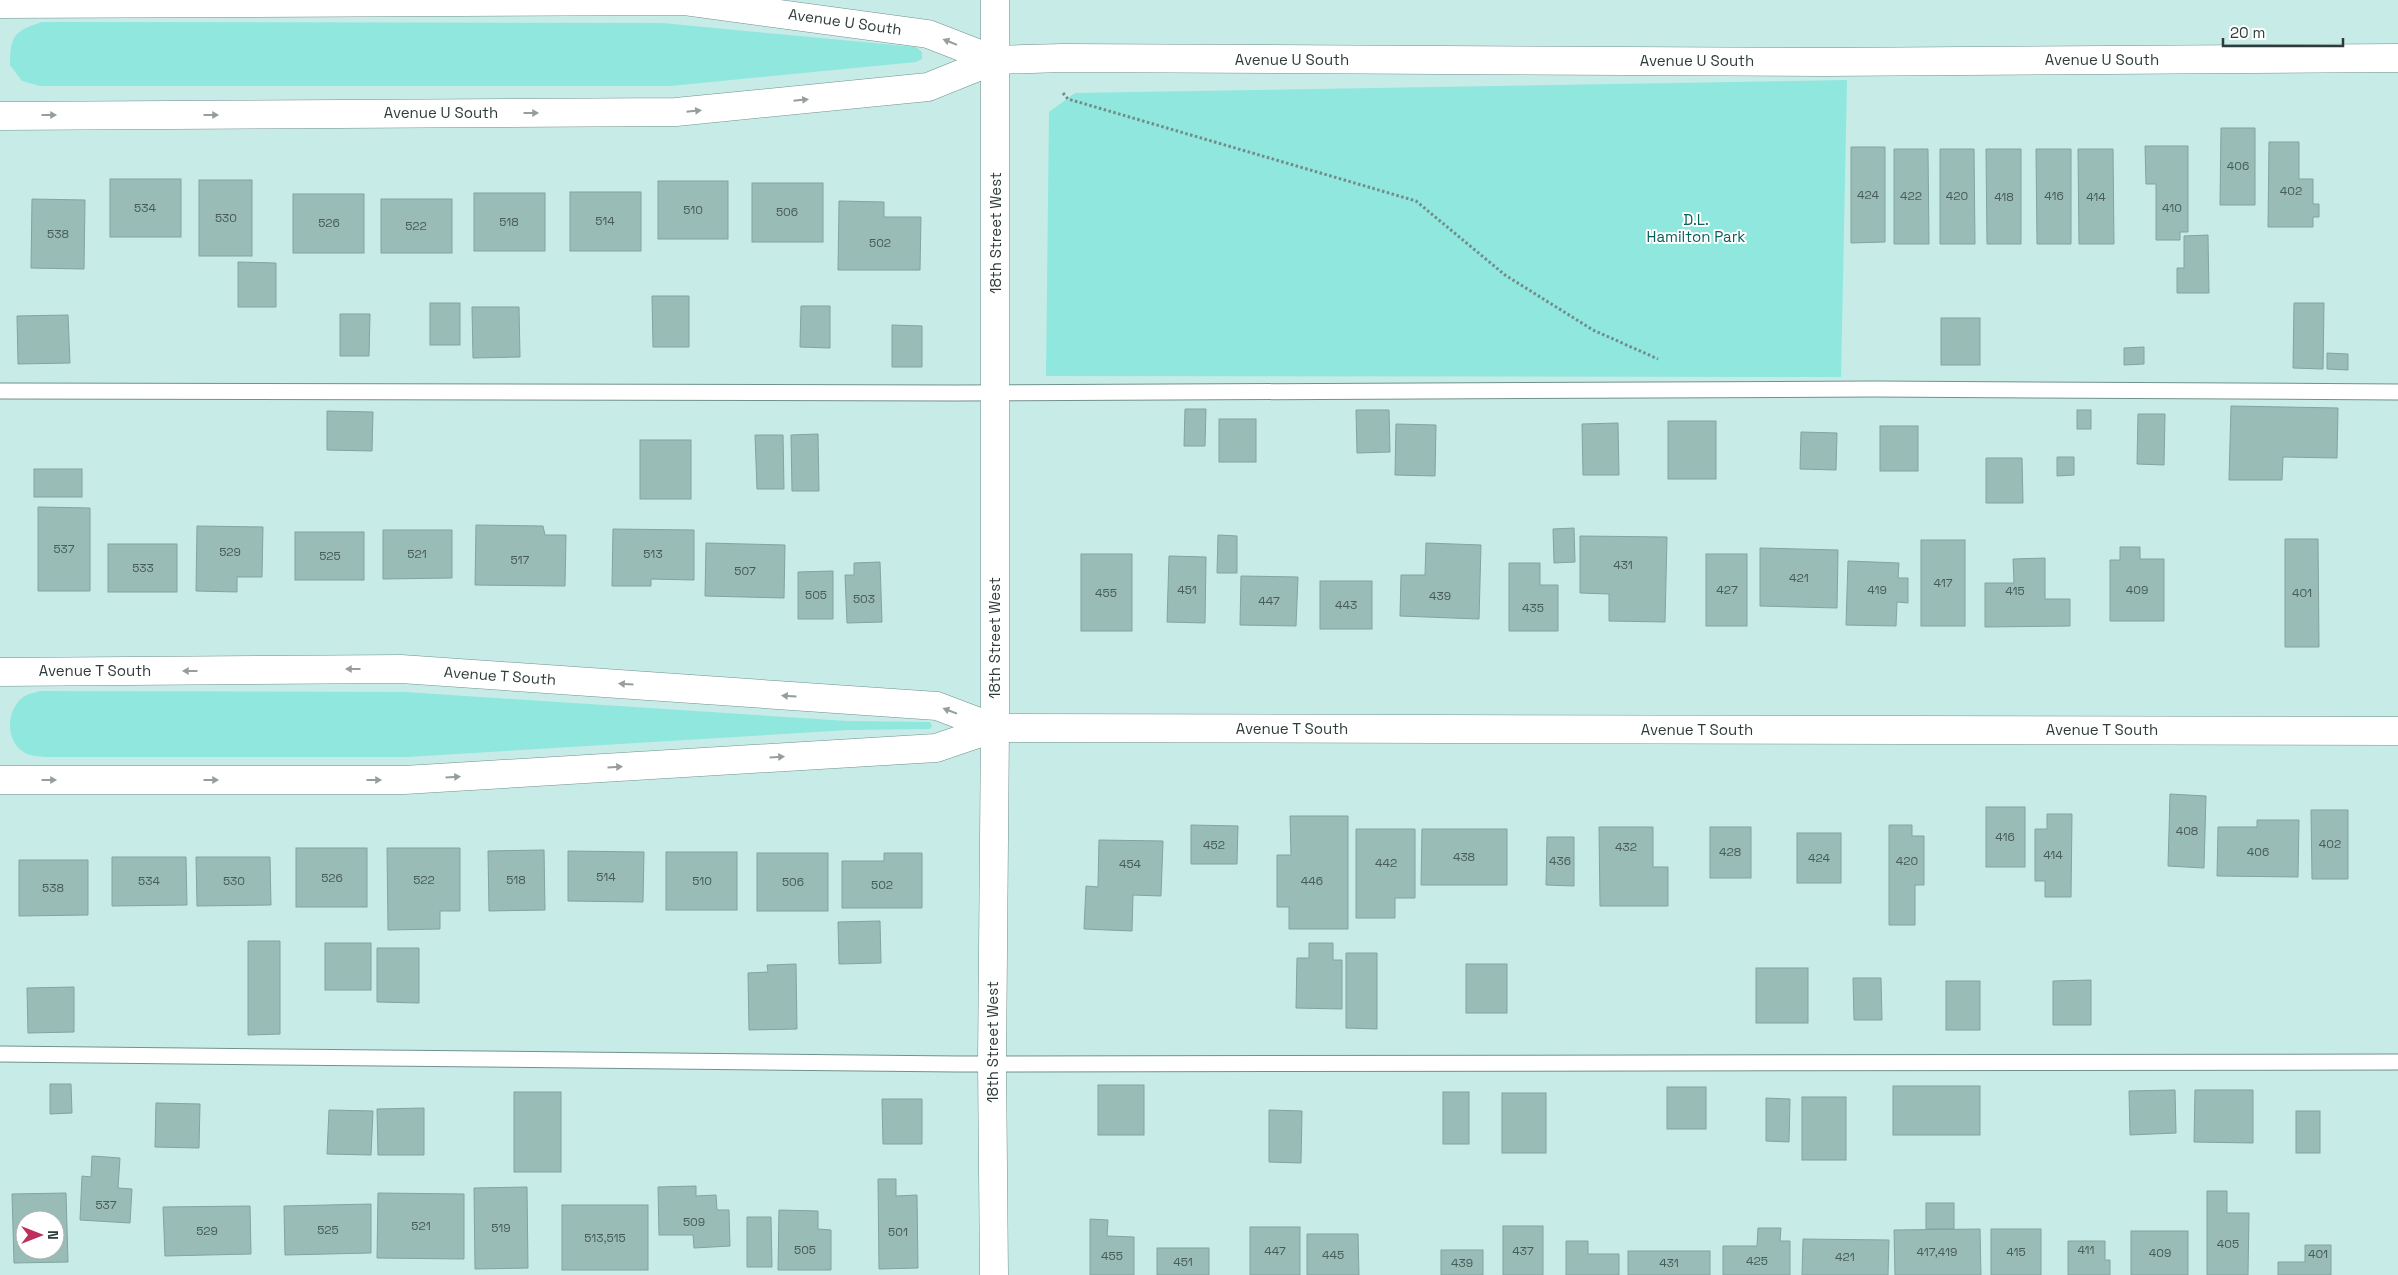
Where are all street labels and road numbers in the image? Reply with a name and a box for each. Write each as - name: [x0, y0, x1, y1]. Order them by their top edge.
- street label: Avenue U South: [787, 4, 903, 39]
- street label: Avenue U South: [1235, 50, 1349, 69]
- street label: Avenue U South: [2045, 50, 2159, 69]
- street label: Avenue U South: [1640, 51, 1754, 70]
- street label: Avenue U South: [384, 103, 498, 122]
- street label: 18th Street West: [986, 172, 1005, 294]
- street label: 18th Street West: [985, 577, 1004, 699]
- street label: Avenue T South: [39, 661, 151, 680]
- street label: Avenue T South: [443, 662, 557, 689]
- street label: Avenue T South: [1236, 719, 1348, 738]
- street label: Avenue T South: [1641, 720, 1753, 739]
- street label: Avenue T South: [2046, 720, 2158, 739]
- street label: 18th Street West: [983, 981, 1002, 1103]

